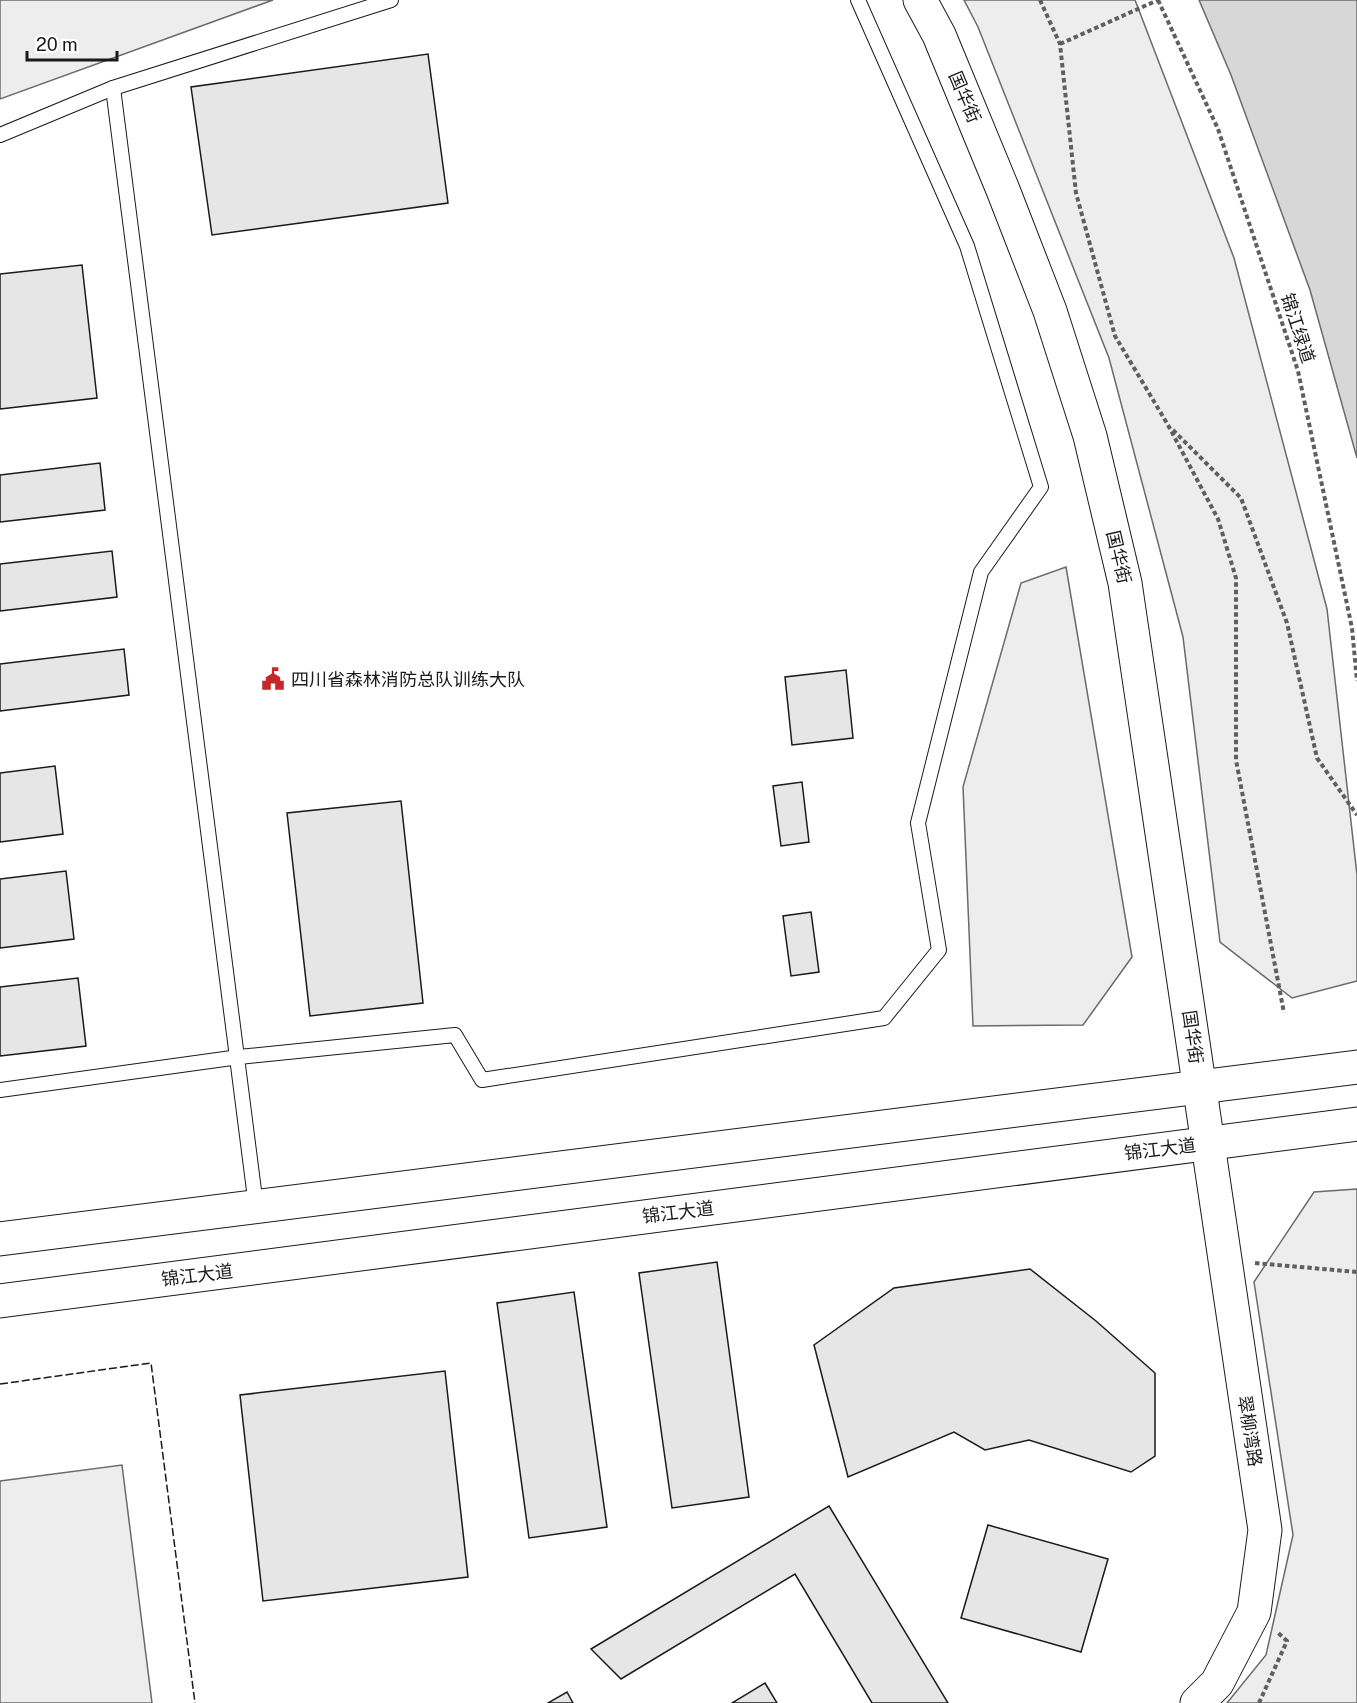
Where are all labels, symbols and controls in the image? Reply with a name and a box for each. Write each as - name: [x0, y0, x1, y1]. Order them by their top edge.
- scale bar: [27, 24, 117, 62]
- text: 20 m: [36, 34, 78, 55]
- street label: 国华街: [945, 68, 985, 126]
- street label: 锦江绿道: [1277, 291, 1319, 365]
- street label: 国华街: [1103, 528, 1135, 586]
- public building icon: 四川省森林消防总队训练大队: [260, 666, 286, 692]
- place label: 四川省森林消防总队训练大队: [291, 669, 525, 690]
- street label: 国华街: [1179, 1009, 1207, 1065]
- street label: 锦江大道: [1123, 1134, 1197, 1164]
- street label: 锦江大道: [641, 1197, 715, 1227]
- street label: 锦江大道: [160, 1260, 234, 1290]
- street label: 翠柳湾路: [1234, 1394, 1266, 1468]

